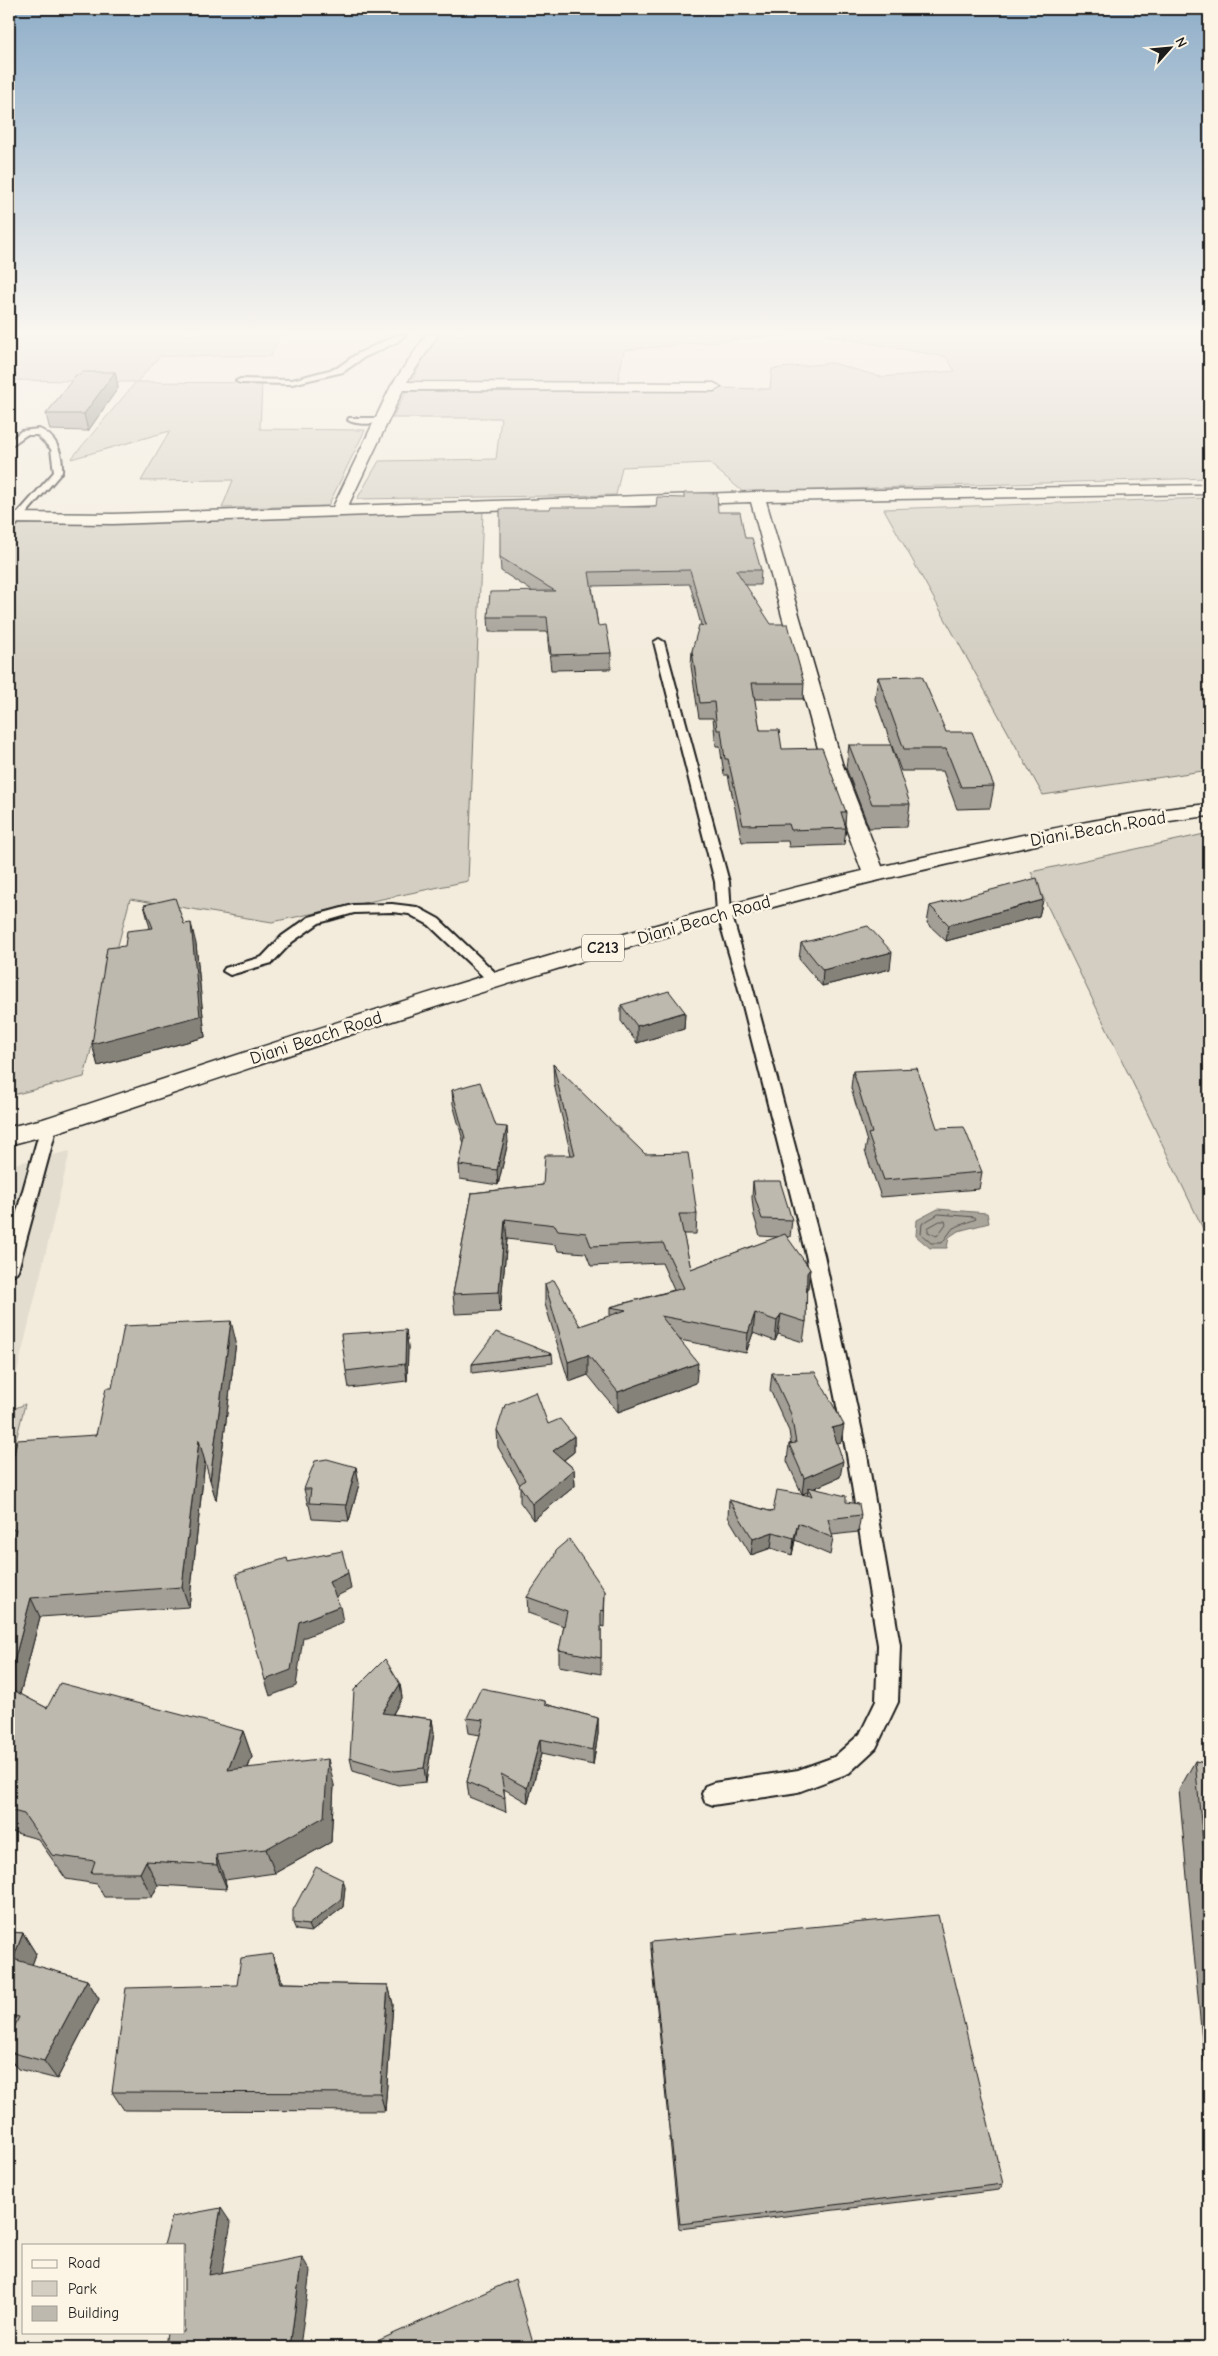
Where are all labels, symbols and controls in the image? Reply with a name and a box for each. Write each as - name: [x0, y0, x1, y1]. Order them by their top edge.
- north arrow: [1146, 22, 1196, 72]
- text: N: [1171, 34, 1191, 50]
- street label: Diani Beach Road: [1029, 807, 1167, 851]
- street label: Diani Beach Road: [635, 891, 773, 949]
- road number: C213: [582, 934, 624, 961]
- street label: Diani Beach Road: [247, 1007, 385, 1069]
- legend: [22, 2244, 185, 2334]
- text: Road: [68, 2254, 100, 2272]
- text: Park: [68, 2280, 97, 2298]
- text: Building: [68, 2304, 119, 2322]

